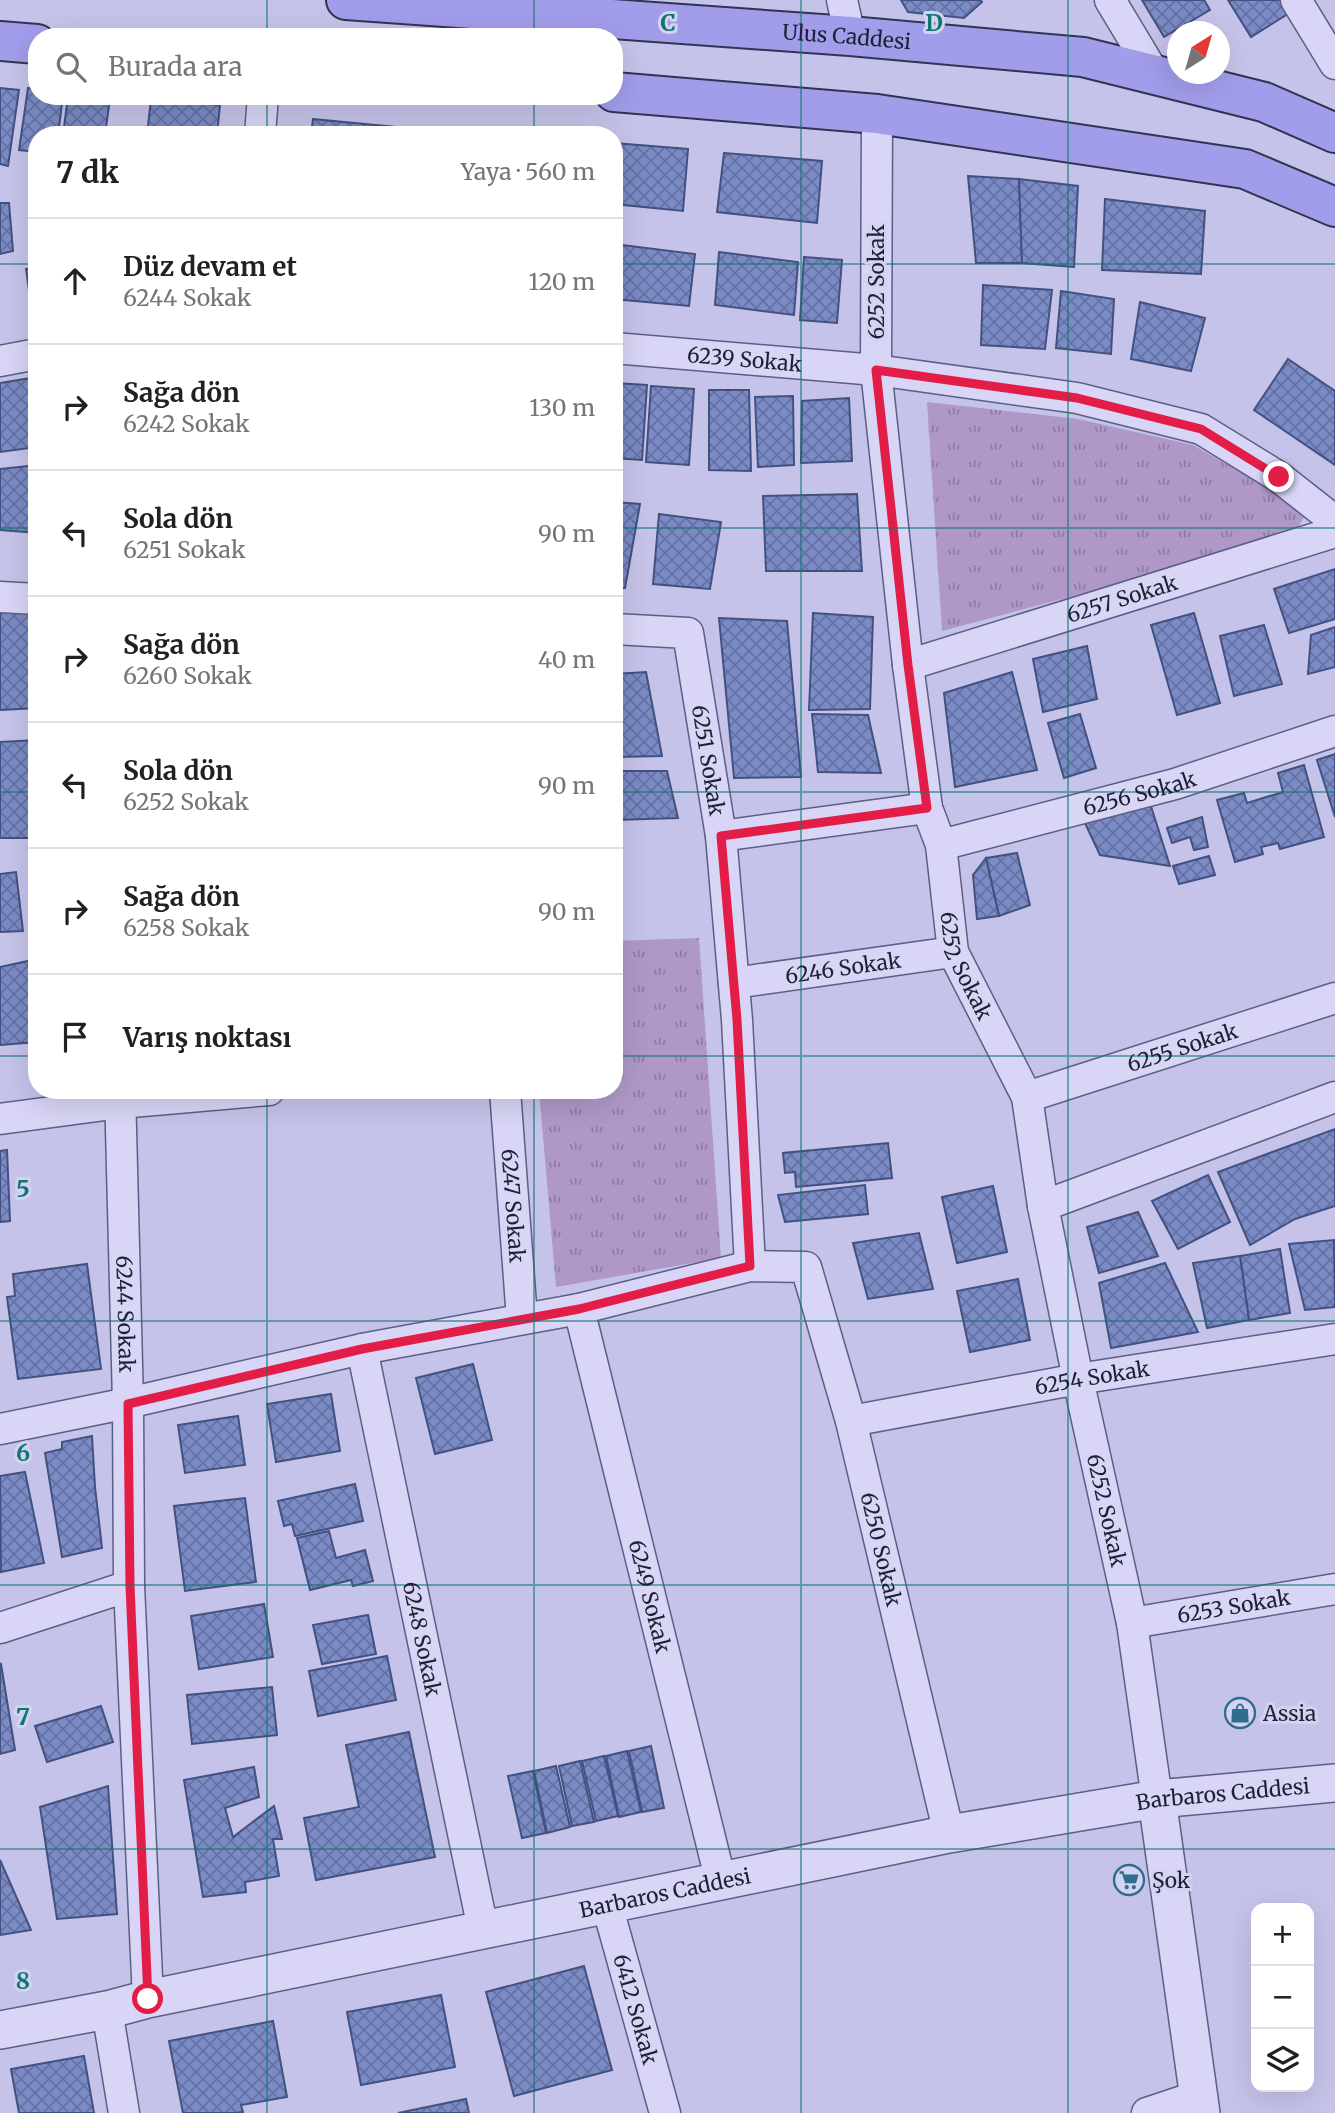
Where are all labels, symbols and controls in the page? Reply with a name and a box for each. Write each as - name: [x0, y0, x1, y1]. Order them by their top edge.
- text: C: [660, 8, 676, 37]
- text: D: [925, 8, 943, 37]
- street label: Ulus Caddesi: [781, 18, 912, 55]
- north arrow: [1167, 21, 1230, 84]
- search box: [28, 28, 623, 105]
- icon: search: [52, 48, 90, 86]
- text: Burada ara: [108, 50, 242, 83]
- text: 7 dk: [56, 153, 119, 191]
- text: Yaya · 560 m: [461, 157, 595, 186]
- street label: 6252 Sokak: [863, 224, 890, 339]
- text: Düz devam et: [123, 250, 297, 283]
- icon: ahead: [56, 262, 94, 300]
- text: 120 m: [529, 267, 595, 296]
- text: 6244 Sokak: [123, 283, 251, 312]
- street label: 6239 Sokak: [686, 341, 804, 377]
- text: Sağa dön: [123, 376, 240, 409]
- icon: right: [56, 388, 94, 426]
- text: 130 m: [529, 393, 595, 422]
- text: 6242 Sokak: [123, 409, 250, 438]
- route end: [1263, 461, 1294, 492]
- text: Sola dön: [123, 502, 233, 535]
- icon: left: [56, 514, 94, 552]
- text: 90 m: [538, 519, 595, 548]
- text: 6251 Sokak: [123, 535, 245, 564]
- street label: 6257 Sokak: [1063, 568, 1181, 628]
- text: Sağa dön: [123, 628, 240, 661]
- icon: right: [56, 640, 94, 678]
- text: 40 m: [538, 645, 595, 674]
- text: 6260 Sokak: [123, 661, 252, 690]
- street label: 6251 Sokak: [686, 703, 731, 818]
- text: Sola dön: [123, 754, 233, 787]
- street label: 6256 Sokak: [1080, 764, 1200, 821]
- icon: left: [56, 766, 94, 804]
- text: 90 m: [538, 771, 595, 800]
- text: 6252 Sokak: [123, 787, 249, 816]
- text: Sağa dön: [123, 880, 240, 913]
- icon: right: [56, 892, 94, 930]
- text: 90 m: [538, 897, 595, 926]
- street label: 6252 Sokak: [935, 910, 999, 1025]
- text: 6258 Sokak: [123, 913, 249, 942]
- street label: 6246 Sokak: [783, 946, 903, 989]
- street label: 6255 Sokak: [1124, 1017, 1242, 1078]
- icon: arrive: [56, 1018, 94, 1056]
- text: Varış noktası: [123, 1021, 291, 1054]
- street label: 6247 Sokak: [496, 1148, 531, 1264]
- text: 5: [16, 1174, 30, 1203]
- street label: 6244 Sokak: [111, 1255, 141, 1374]
- street label: 6254 Sokak: [1032, 1354, 1152, 1400]
- text: 6: [16, 1438, 30, 1467]
- street label: 6252 Sokak: [1081, 1451, 1133, 1570]
- street label: 6250 Sokak: [855, 1489, 908, 1610]
- street label: 6249 Sokak: [623, 1537, 677, 1656]
- street label: 6248 Sokak: [397, 1579, 448, 1699]
- street label: 6253 Sokak: [1175, 1583, 1293, 1629]
- shop icon: Assia: [1223, 1696, 1257, 1730]
- place label: Assia: [1262, 1700, 1316, 1727]
- text: 7: [16, 1702, 30, 1731]
- street label: Barbaros Caddesi: [1134, 1772, 1311, 1816]
- street label: Barbaros Caddesi: [577, 1862, 753, 1923]
- supermarket icon: Şok: [1112, 1863, 1146, 1897]
- place label: Şok: [1152, 1867, 1191, 1894]
- map controls: [1251, 1903, 1314, 2092]
- button: +: [1251, 1903, 1314, 1966]
- street label: 6412 Sokak: [608, 1951, 664, 2068]
- text: 8: [16, 1966, 30, 1995]
- button: −: [1251, 1966, 1314, 2029]
- route start: [132, 1983, 163, 2014]
- button: layers: [1251, 2029, 1314, 2092]

